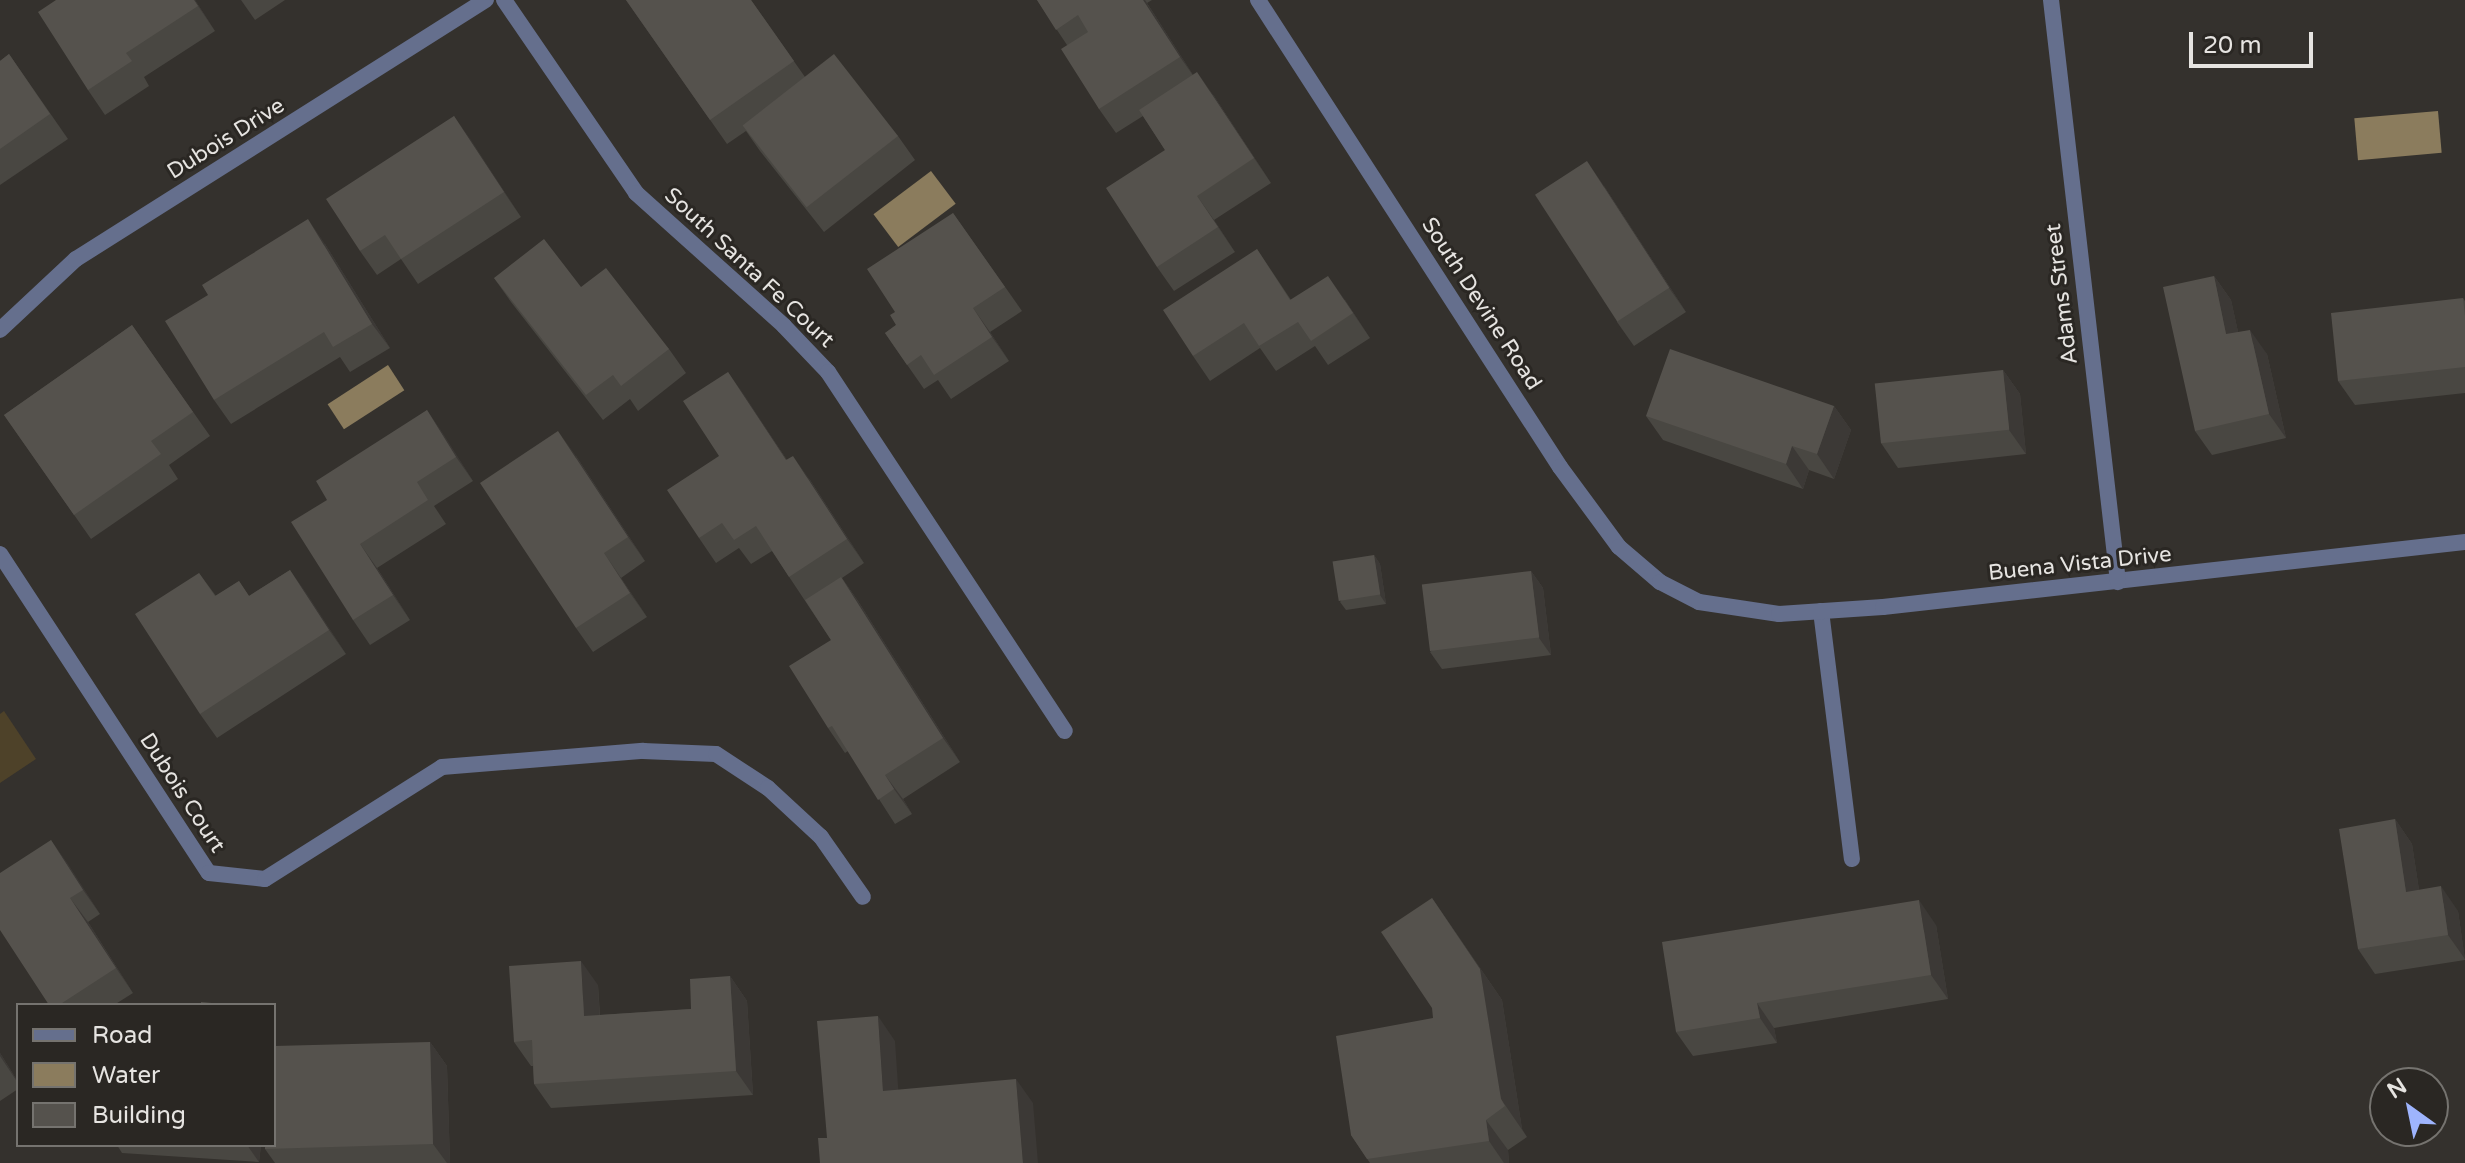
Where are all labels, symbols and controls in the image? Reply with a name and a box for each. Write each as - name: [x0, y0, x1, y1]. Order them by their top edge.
- scale bar: [2193, 16, 2317, 66]
- text: 20 m: [2203, 31, 2261, 60]
- street label: Dubois Drive: [163, 93, 289, 185]
- street label: South Santa Fe Court: [659, 182, 839, 354]
- street label: South Devine Road: [1415, 213, 1547, 395]
- street label: Adams Street: [2040, 222, 2084, 366]
- street label: Buena Vista Drive: [1987, 541, 2173, 587]
- street label: Dubois Court: [134, 728, 230, 858]
- legend: [16, 1003, 276, 1147]
- text: Road: [92, 1021, 152, 1050]
- text: Water: [92, 1061, 160, 1090]
- north arrow: [2369, 1067, 2449, 1147]
- text: N: [2383, 1073, 2412, 1104]
- text: Building: [92, 1101, 186, 1130]

